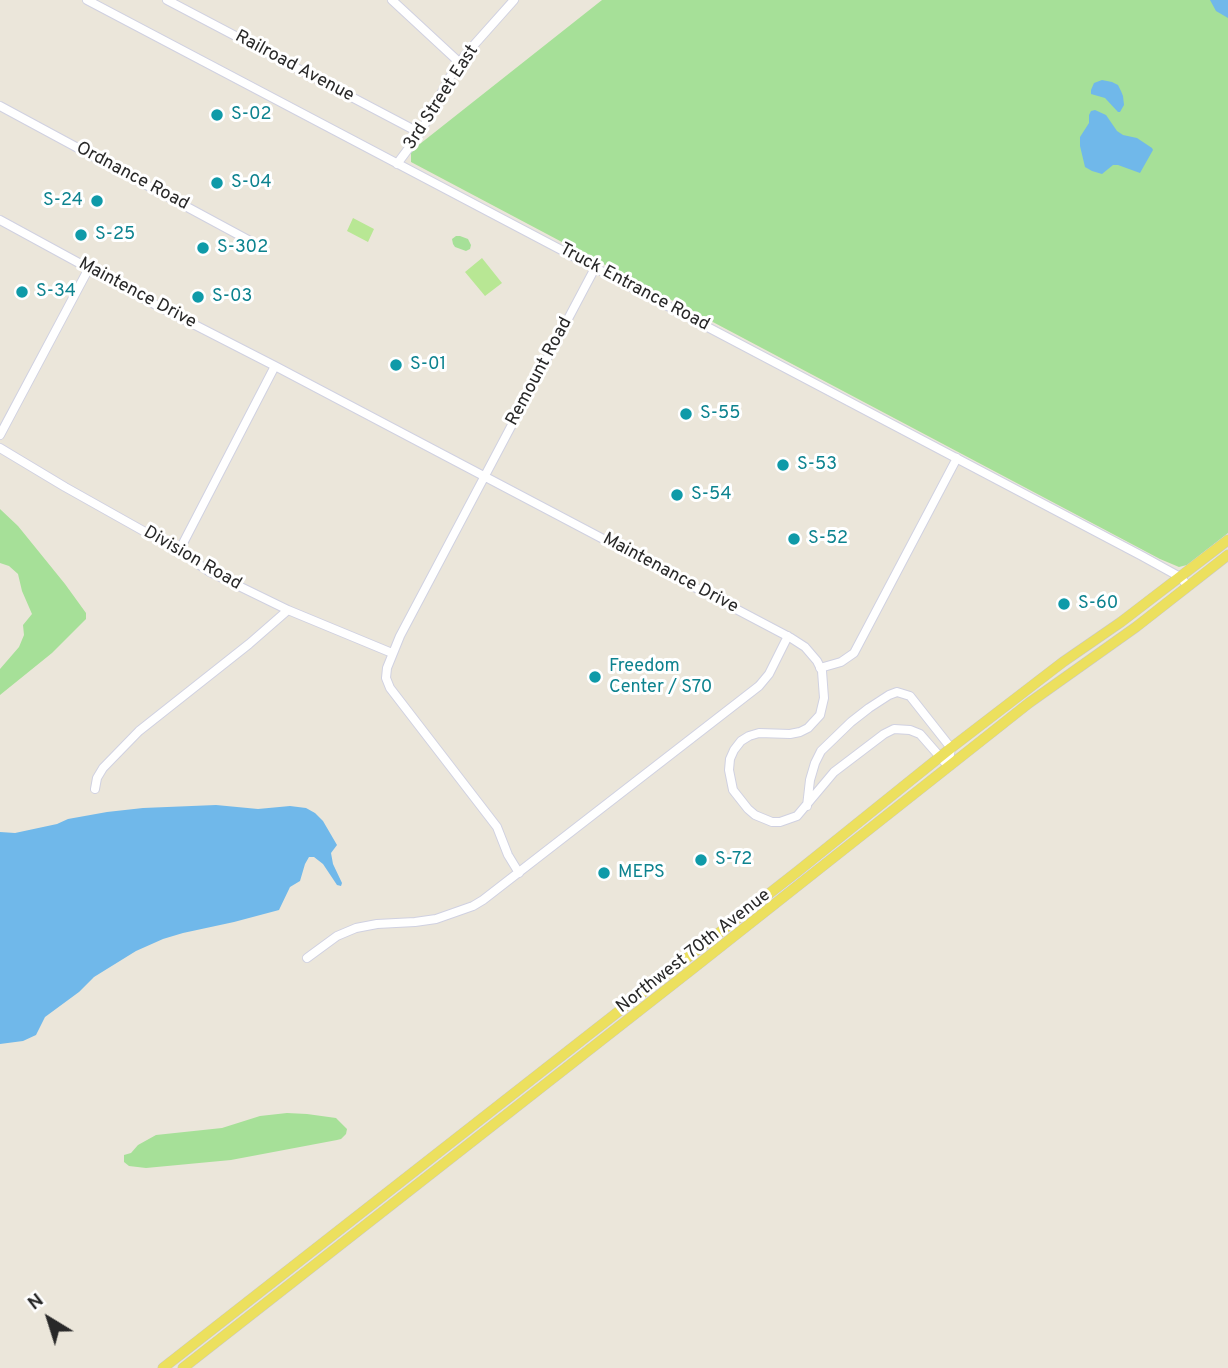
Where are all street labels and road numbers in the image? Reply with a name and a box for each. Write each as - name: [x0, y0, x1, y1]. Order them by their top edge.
- street label: Railroad Avenue: [231, 27, 357, 107]
- street label: 3rd Street East: [400, 41, 484, 155]
- street label: Ordnance Road: [72, 138, 192, 216]
- street label: Truck Entrance Road: [555, 239, 713, 337]
- street label: Maintence Drive: [74, 254, 200, 334]
- street label: Remount Road: [502, 314, 578, 430]
- street label: Division Road: [139, 522, 245, 596]
- street label: Maintenance Drive: [599, 529, 741, 619]
- street label: Northwest 70th Avenue: [613, 885, 775, 1019]

